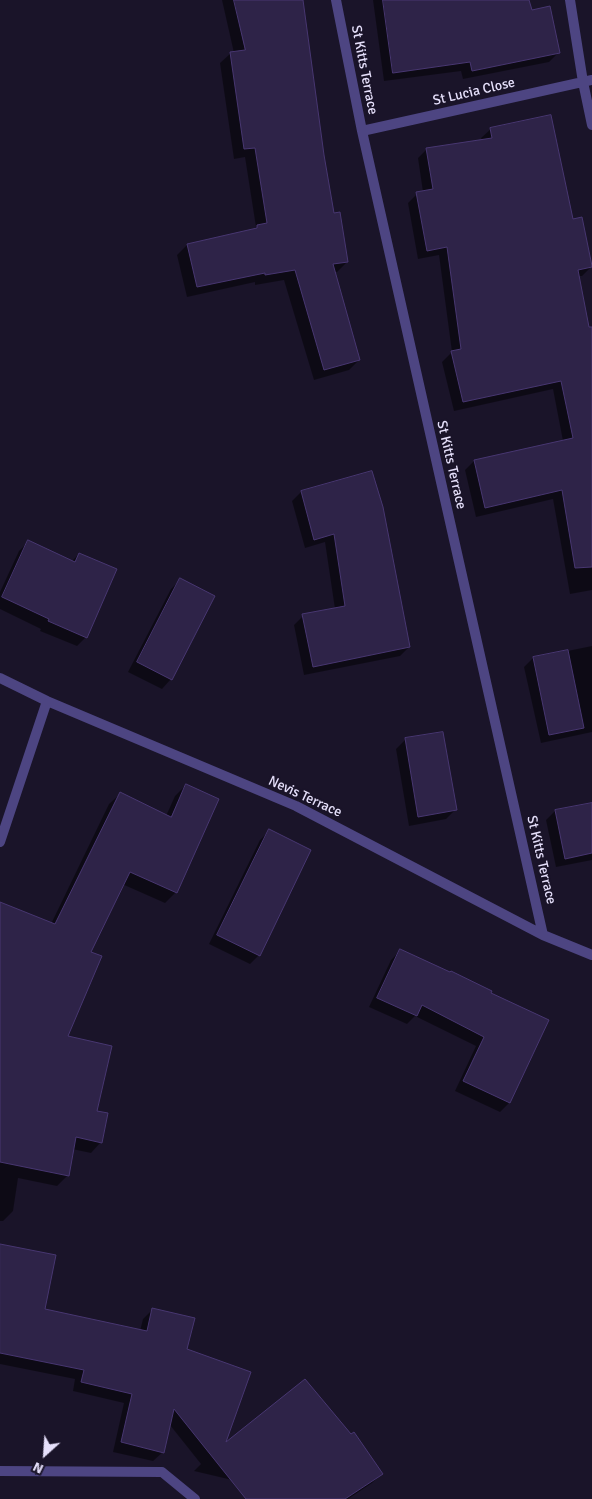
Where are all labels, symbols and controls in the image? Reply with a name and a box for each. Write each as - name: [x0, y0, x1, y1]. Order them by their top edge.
- street label: St Kitts Terrace: [347, 24, 381, 116]
- street label: St Lucia Close: [431, 74, 517, 110]
- street label: St Kitts Terrace: [433, 419, 469, 511]
- street label: Nevis Terrace: [266, 773, 344, 821]
- street label: St Kitts Terrace: [523, 814, 559, 906]
- north arrow: [20, 1429, 70, 1479]
- text: N: [30, 1458, 46, 1478]

